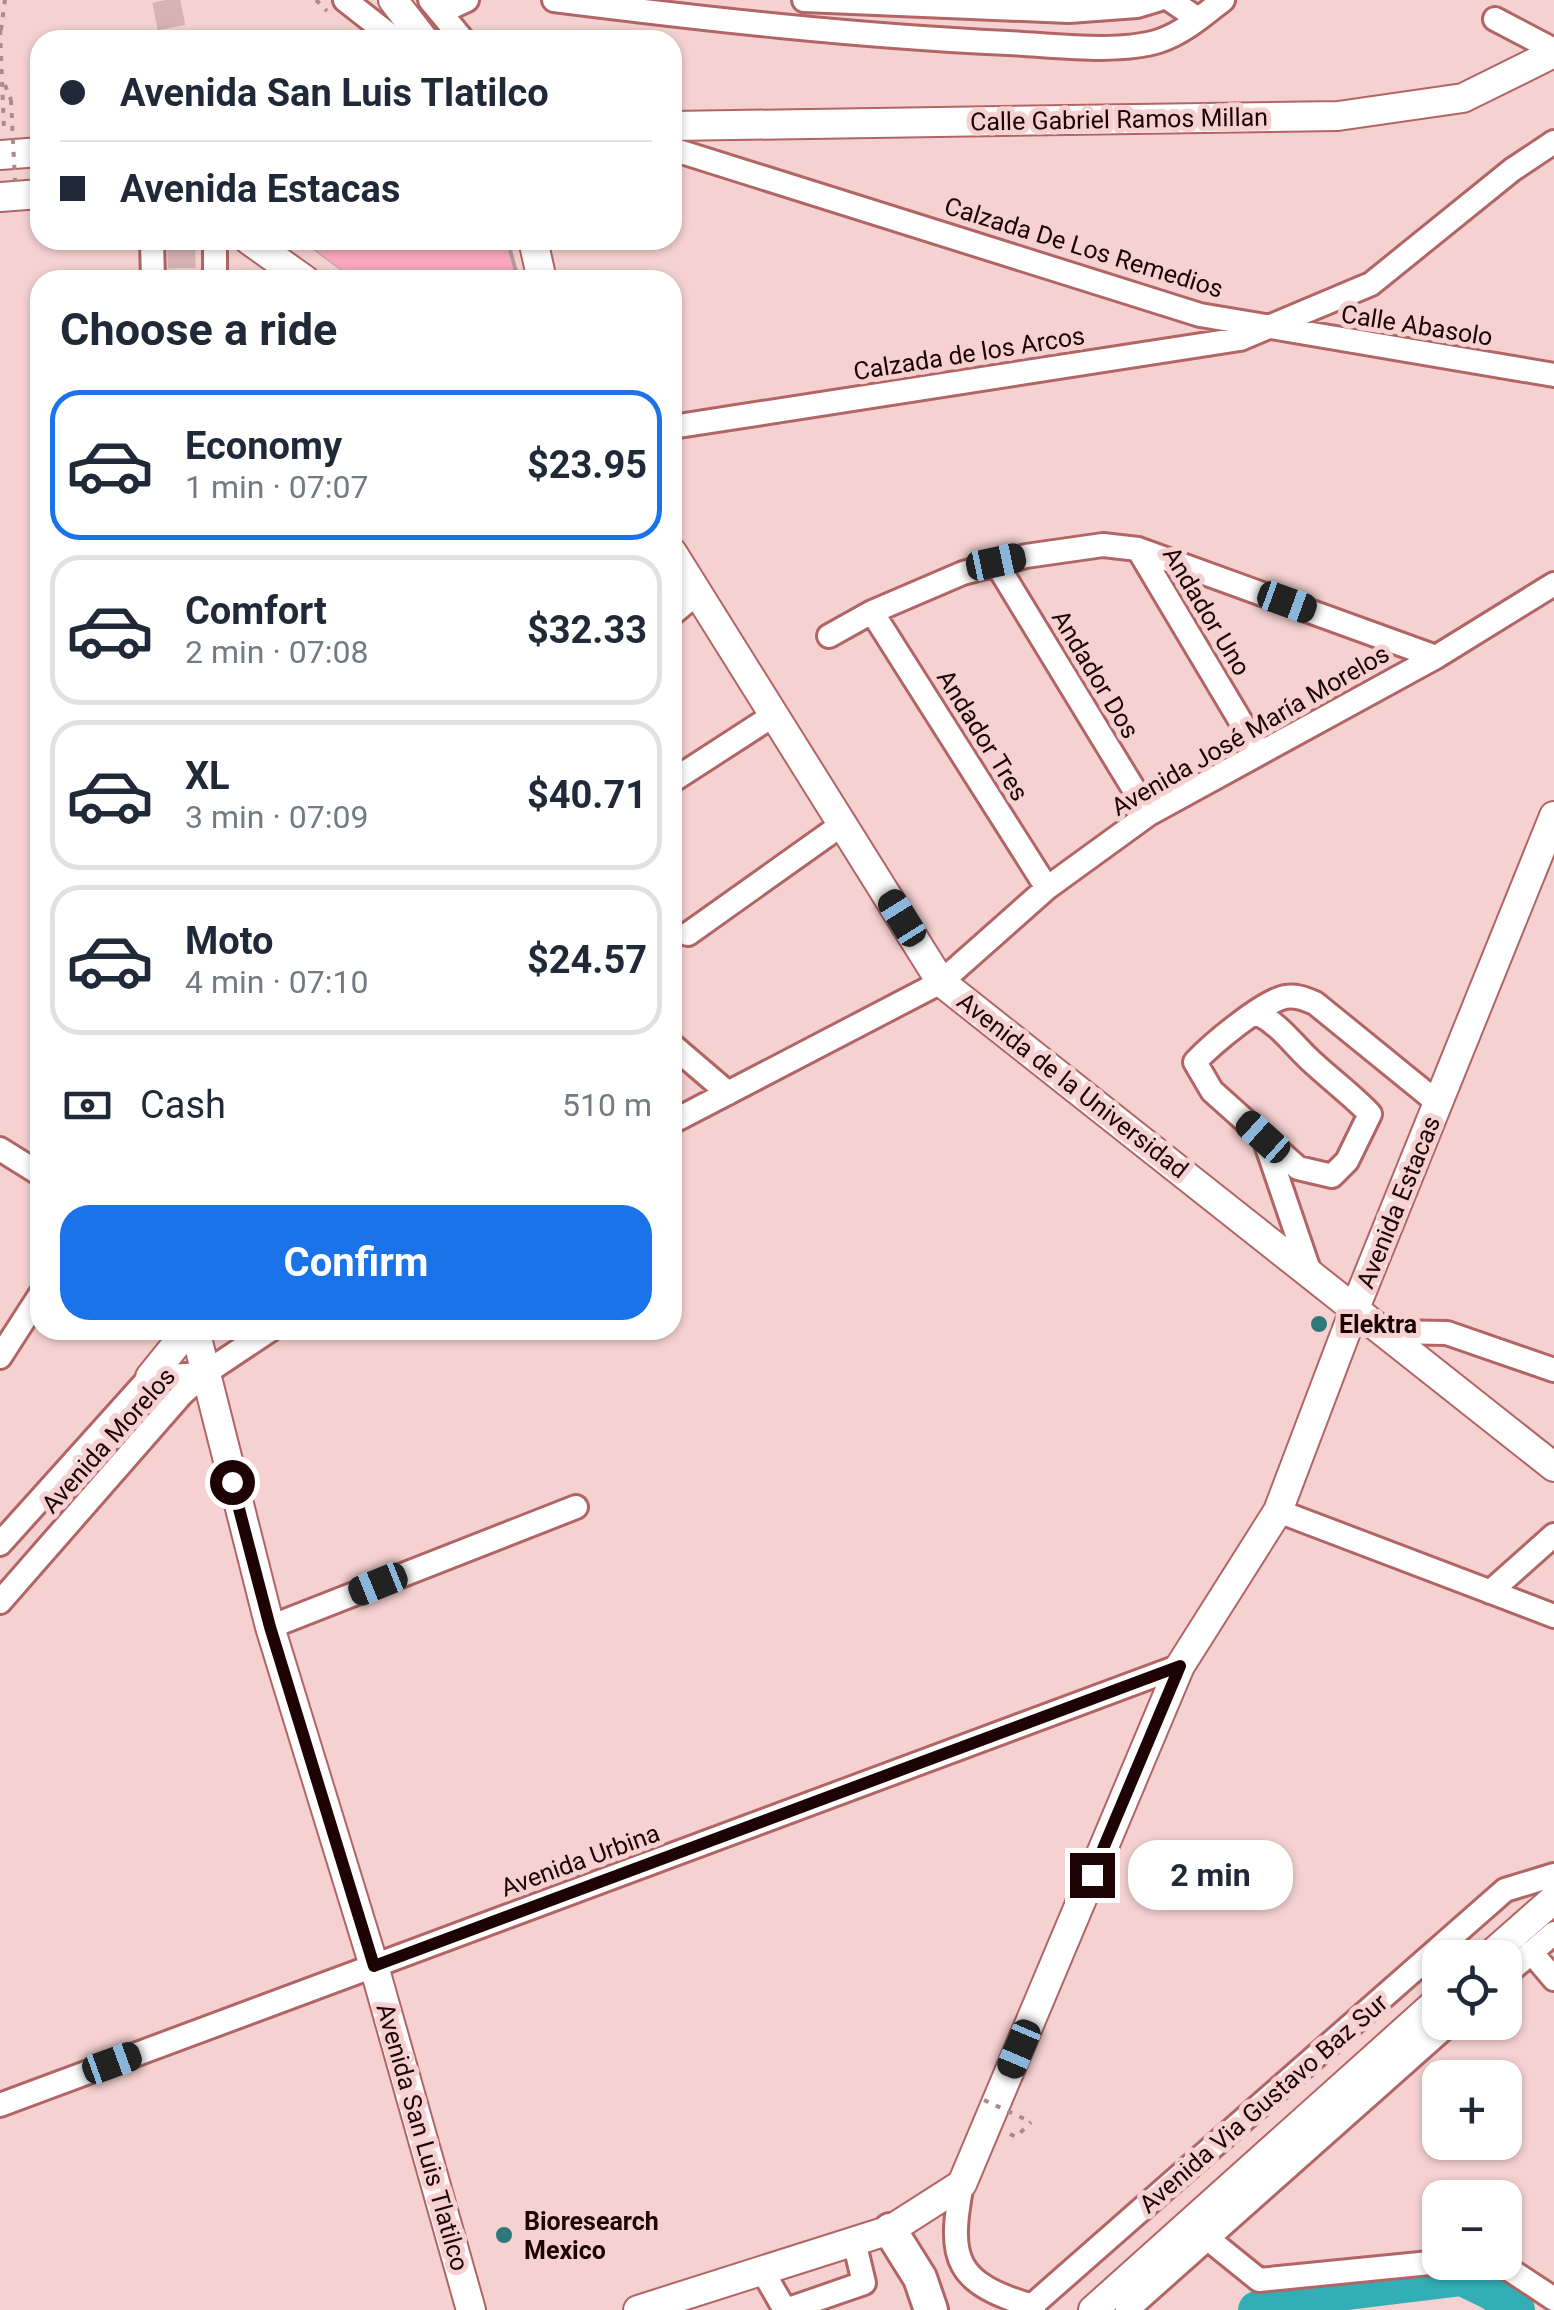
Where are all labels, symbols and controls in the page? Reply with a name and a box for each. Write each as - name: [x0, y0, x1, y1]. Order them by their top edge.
- text: Avenida San Luis Tlatilco: [120, 71, 549, 115]
- street label: Calle Gabriel Ramos Millan: [970, 102, 1268, 137]
- text: Avenida Estacas: [120, 167, 400, 211]
- street label: Calzada De Los Remedios: [941, 191, 1227, 304]
- street label: Calle Abasolo: [1339, 299, 1495, 352]
- text: Choose a ride: [60, 303, 337, 356]
- street label: Calzada de los Arcos: [851, 321, 1087, 386]
- icon: car: [65, 420, 155, 510]
- text: Economy: [185, 424, 342, 468]
- text: $23.95: [527, 443, 647, 487]
- text: 1 min · 07:07: [185, 468, 368, 506]
- car: [964, 541, 1028, 583]
- street label: Andador Uno: [1157, 542, 1256, 681]
- car: [1254, 578, 1320, 626]
- icon: car: [65, 585, 155, 675]
- text: Comfort: [185, 589, 327, 633]
- street label: Andador Dos: [1046, 605, 1145, 744]
- text: $32.33: [527, 608, 647, 652]
- text: 2 min · 07:08: [185, 633, 368, 671]
- street label: Avenida José María Morelos: [1106, 639, 1394, 822]
- street label: Andador Tres: [931, 665, 1034, 806]
- icon: car: [65, 750, 155, 840]
- text: XL: [185, 754, 230, 798]
- text: $40.71: [527, 773, 647, 817]
- text: 3 min · 07:09: [185, 798, 368, 836]
- car: [873, 885, 931, 951]
- icon: car: [65, 915, 155, 1005]
- text: Moto: [185, 919, 274, 963]
- text: $24.57: [527, 938, 647, 982]
- text: 4 min · 07:10: [185, 963, 368, 1001]
- street label: Avenida de la Universidad: [952, 986, 1194, 1184]
- icon: cash: [60, 1078, 115, 1133]
- text: Cash: [140, 1083, 226, 1127]
- text: 510 m: [562, 1086, 652, 1124]
- car: [1231, 1106, 1295, 1168]
- street label: Avenida Estacas: [1351, 1112, 1446, 1293]
- button: Confirm: [60, 1205, 652, 1320]
- place label: Elektra: [1339, 1310, 1417, 1339]
- marker: Elektra: [1308, 1313, 1330, 1335]
- street label: Avenida Morelos: [36, 1362, 181, 1519]
- route start: [210, 1460, 255, 1505]
- car: [345, 1559, 411, 1609]
- street label: Avenida Urbina: [497, 1818, 664, 1903]
- callout: 2 min: [1127, 1840, 1292, 1910]
- route end: [1070, 1853, 1115, 1898]
- text: 2 min: [1170, 1856, 1251, 1894]
- map controls: [1422, 1940, 1522, 2280]
- button: locate: [1422, 1940, 1522, 2040]
- street label: Avenida Via Gustavo Baz Sur: [1133, 1987, 1394, 2219]
- street label: Avenida San Luis Tlatilco: [370, 2000, 475, 2274]
- car: [993, 2016, 1045, 2082]
- car: [79, 2039, 145, 2087]
- button: +: [1422, 2060, 1522, 2160]
- button: −: [1422, 2180, 1522, 2280]
- place label: Bioresearch Mexico: [524, 2207, 659, 2265]
- marker: Bioresearch Mexico: [493, 2224, 515, 2246]

